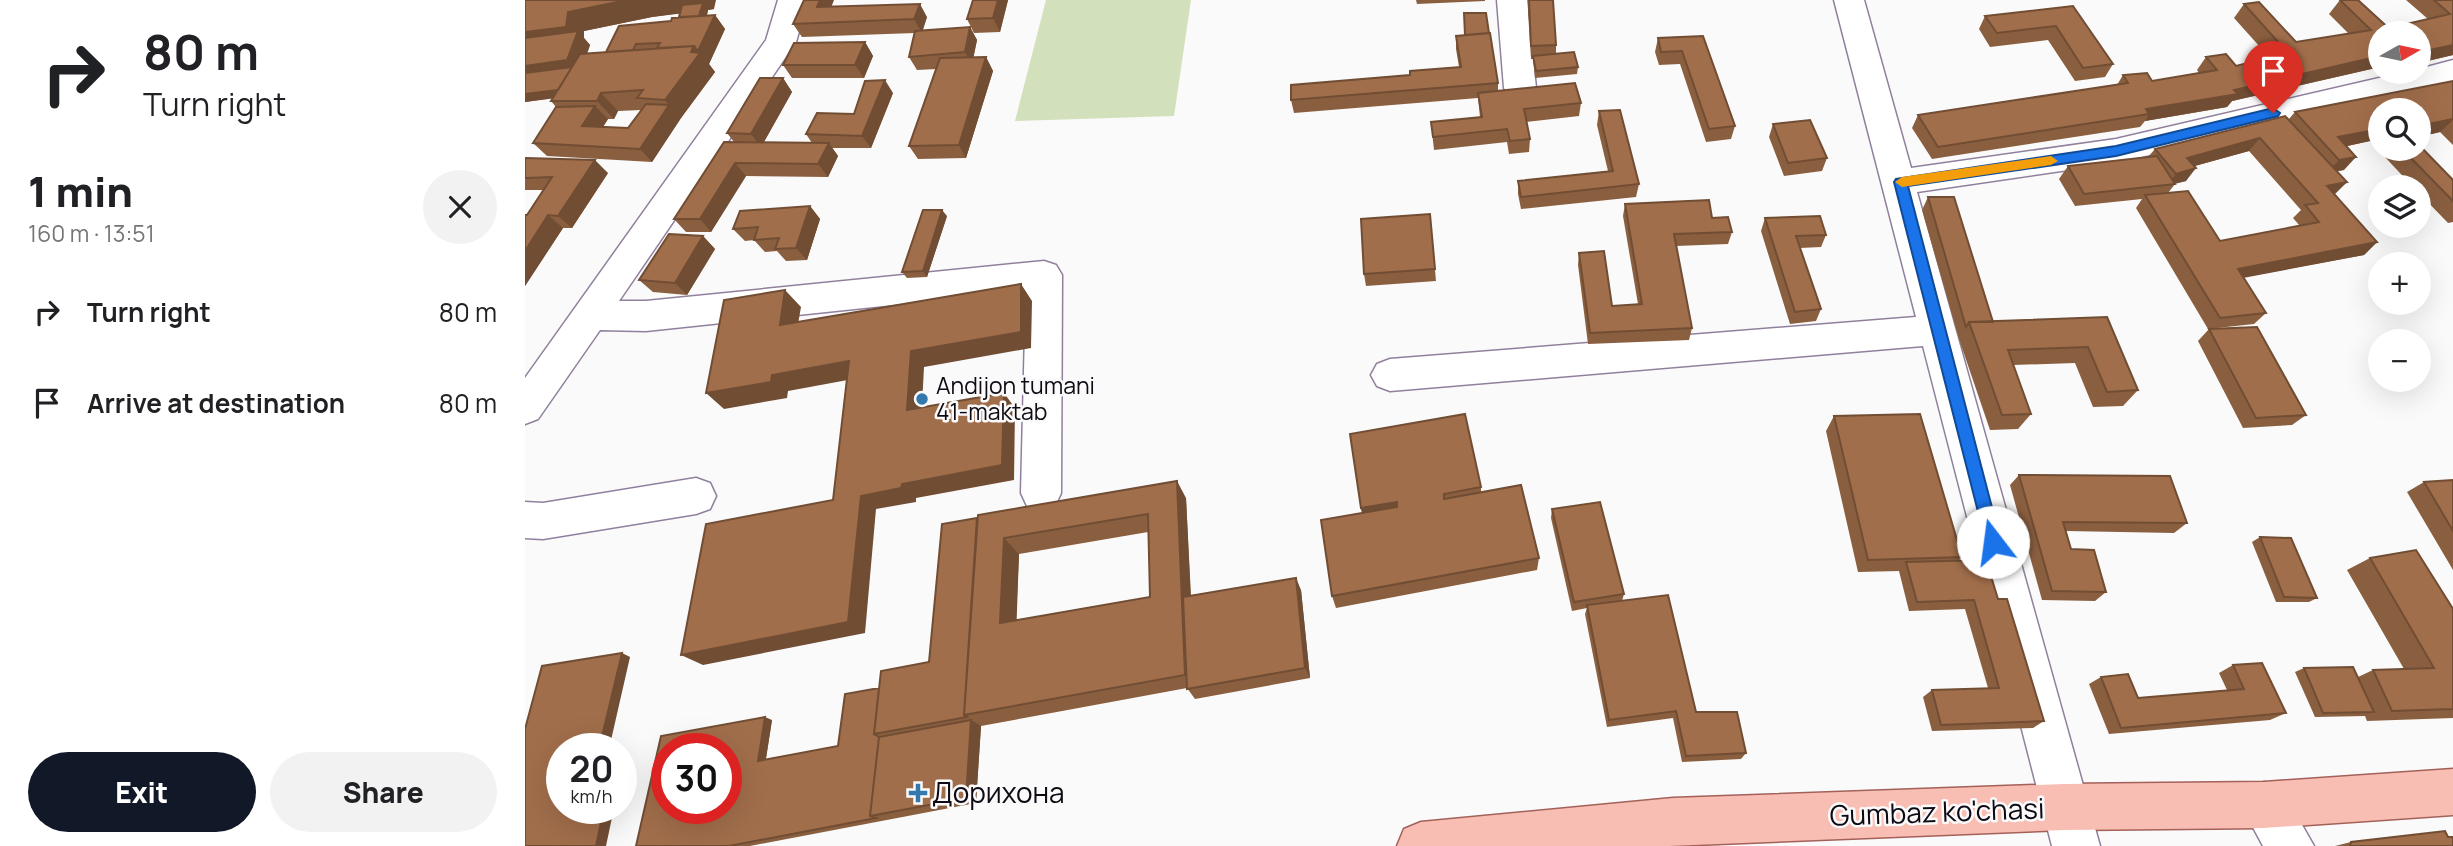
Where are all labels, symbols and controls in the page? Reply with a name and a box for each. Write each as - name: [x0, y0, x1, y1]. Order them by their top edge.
- text: 80 m: [143, 18, 259, 85]
- north arrow: [2368, 21, 2431, 84]
- map controls: [2368, 21, 2431, 392]
- icon: right: [28, 28, 119, 119]
- pin: [2243, 41, 2303, 113]
- icon: arrive: [2254, 52, 2292, 90]
- text: Turn right: [143, 82, 286, 126]
- button: search: [2368, 98, 2431, 161]
- text: 1 min: [28, 162, 133, 220]
- button: close: [423, 170, 497, 244]
- button: layers: [2368, 175, 2431, 238]
- text: 160 m · 13:51: [28, 217, 155, 249]
- button: +: [2368, 252, 2431, 315]
- icon: right: [28, 293, 66, 331]
- text: Turn right: [87, 294, 211, 330]
- text: 80 m: [439, 294, 497, 330]
- button: −: [2368, 329, 2431, 392]
- place label: Andijon tumani 41-maktab: [936, 369, 1095, 427]
- icon: arrive: [28, 384, 66, 422]
- text: Arrive at destination: [87, 385, 345, 421]
- text: 80 m: [439, 385, 497, 421]
- marker: Andijon tumani 41-maktab: [914, 391, 930, 407]
- position arrow: [1956, 505, 2030, 579]
- speed limit sign: 30: [651, 733, 742, 824]
- text: 20: [570, 745, 613, 793]
- button: Exit: [28, 752, 256, 832]
- button: Share: [270, 752, 497, 832]
- place label: Дорихона: [932, 773, 1065, 811]
- text: km/h: [571, 784, 612, 808]
- marker: Дорихона: [910, 785, 926, 801]
- street label: Gumbaz ko'chasi: [1829, 788, 2045, 834]

